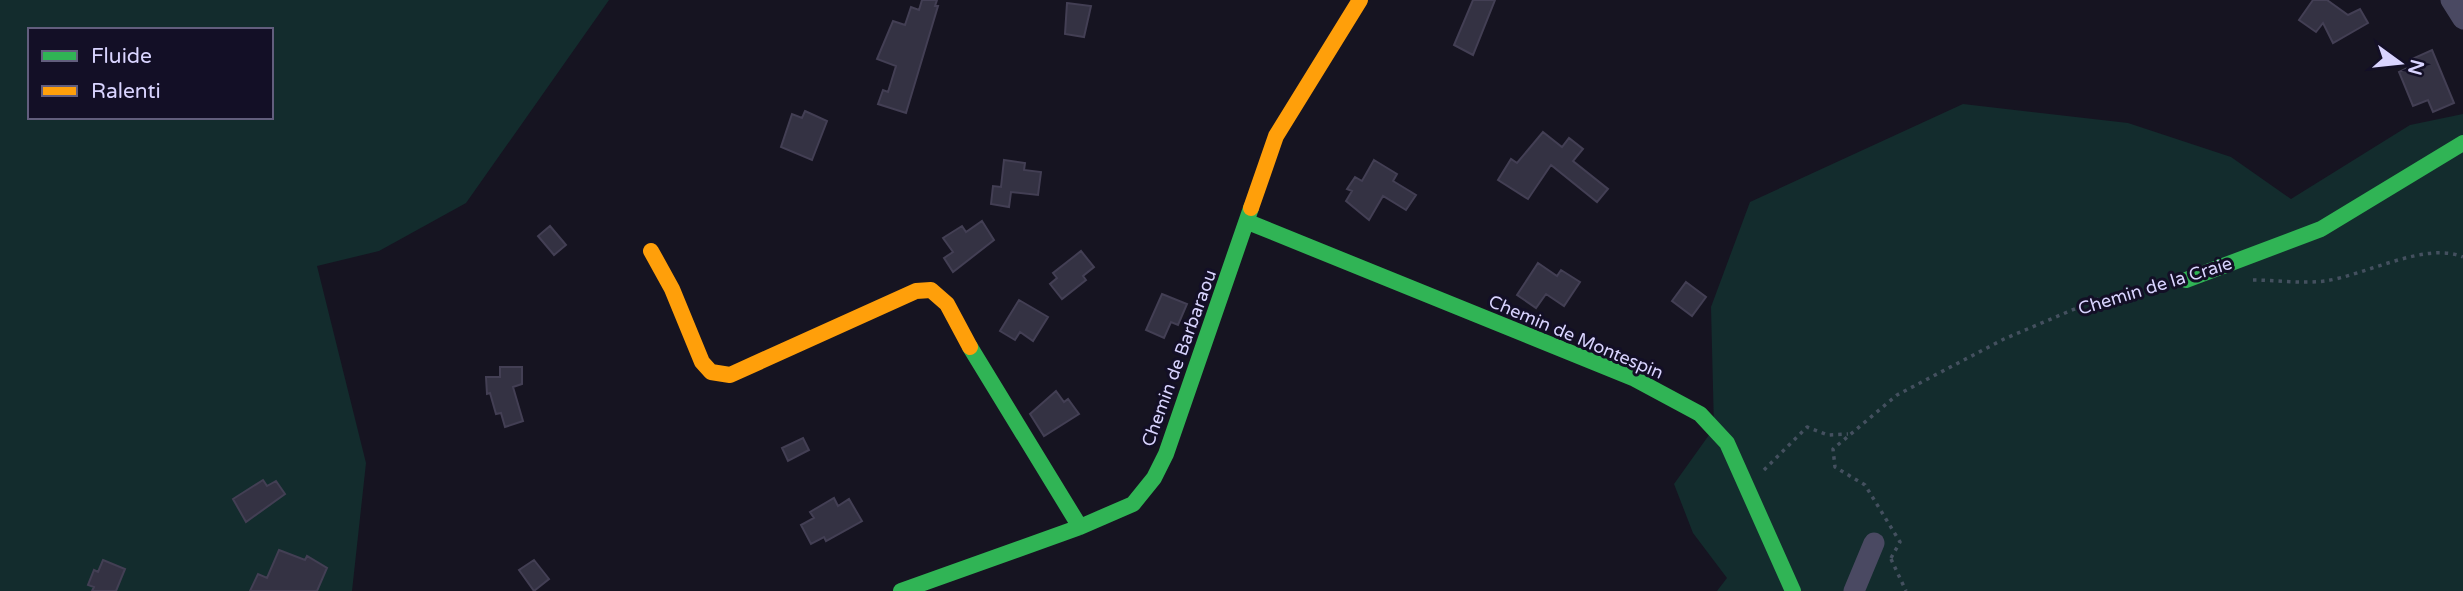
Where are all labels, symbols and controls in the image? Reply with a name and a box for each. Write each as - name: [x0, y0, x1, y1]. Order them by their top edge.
- legend: [28, 28, 273, 119]
- north arrow: [2365, 28, 2435, 98]
- text: Fluide: [91, 44, 152, 69]
- text: N: [2403, 57, 2428, 77]
- text: Ralenti: [91, 79, 161, 104]
- street label: Chemin de la Craie: [2075, 252, 2235, 320]
- street label: Chemin de Barbaraou: [1137, 267, 1221, 449]
- street label: Chemin de Montespin: [1485, 290, 1667, 384]

